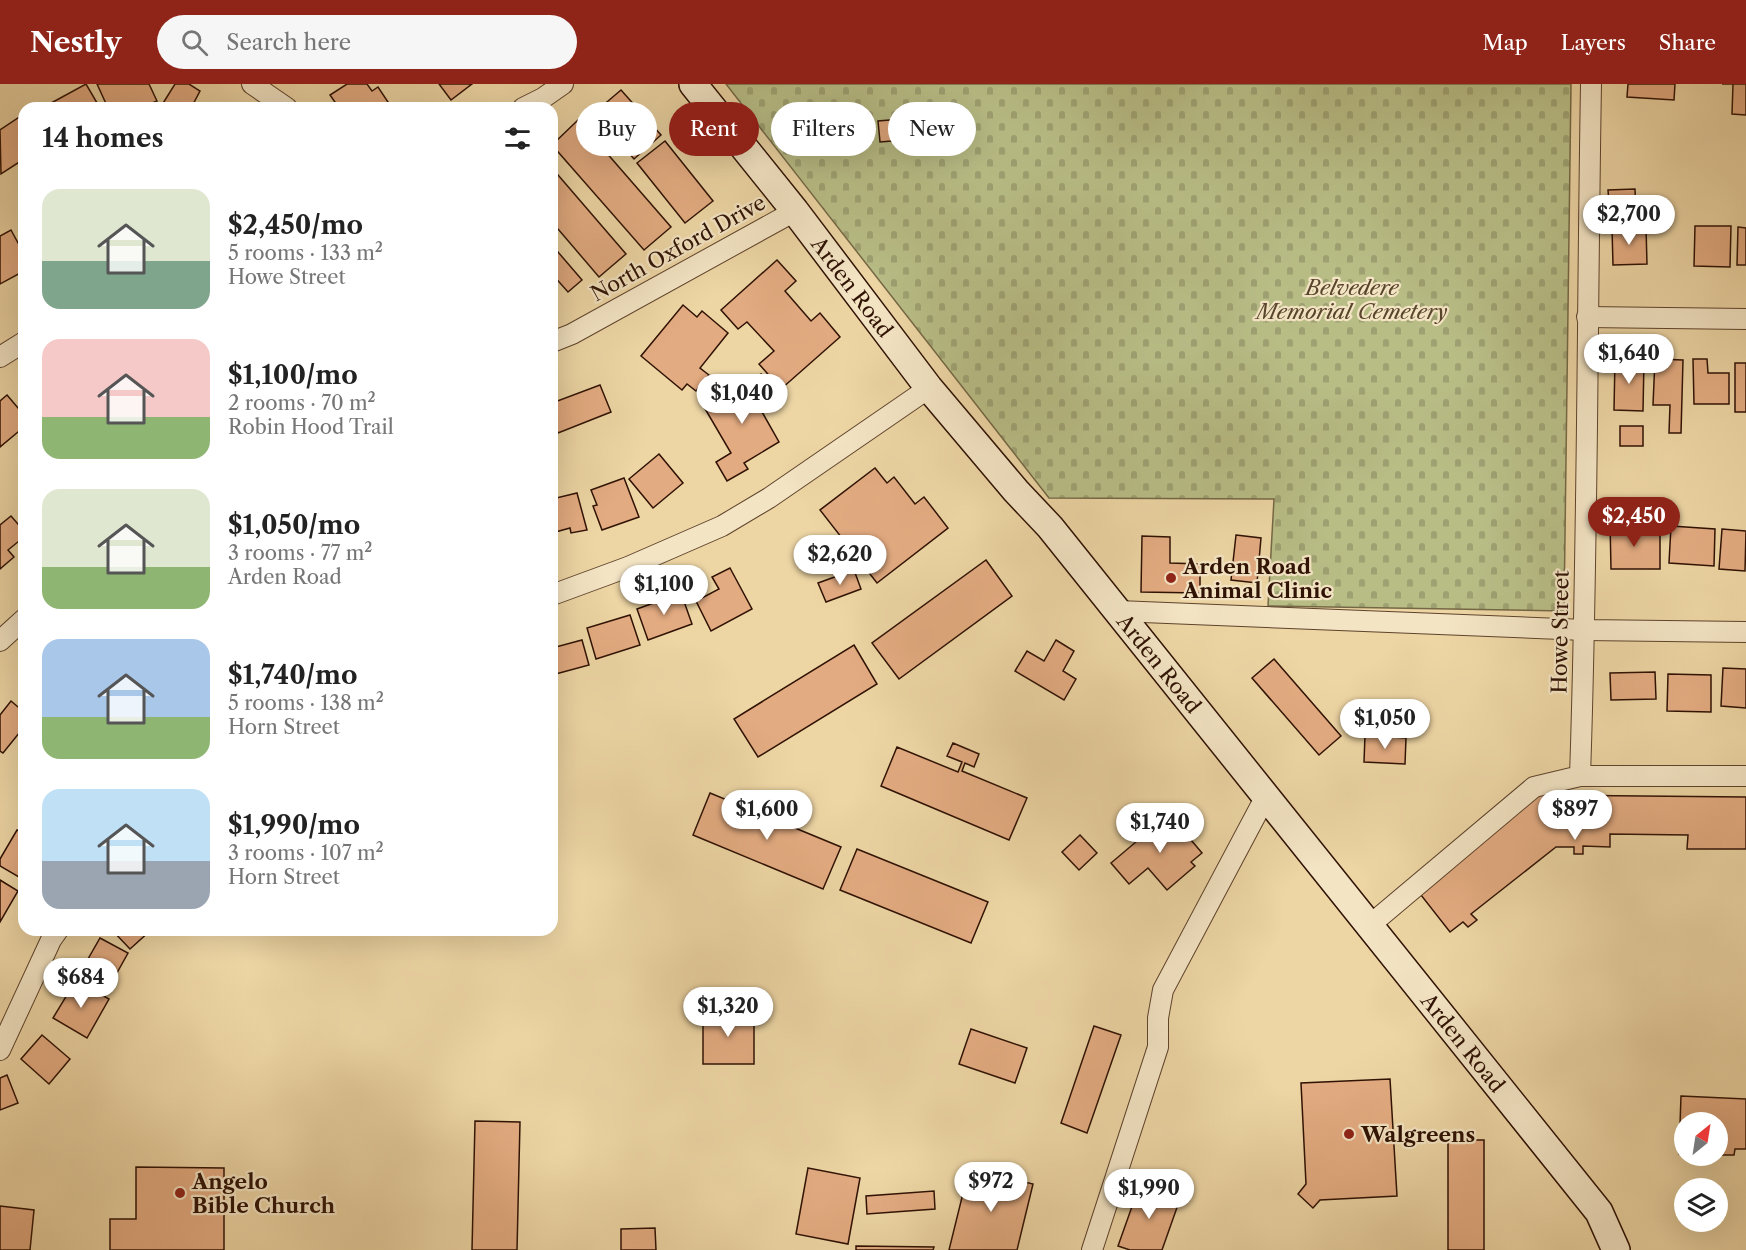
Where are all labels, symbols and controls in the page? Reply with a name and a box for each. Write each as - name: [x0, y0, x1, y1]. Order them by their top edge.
- search box: [157, 15, 577, 69]
- text: Nestly: [30, 25, 121, 59]
- icon: search: [178, 26, 211, 59]
- text: Search here: [226, 29, 351, 56]
- text: Map: [1483, 30, 1528, 55]
- text: Layers: [1561, 30, 1626, 55]
- text: Share: [1659, 30, 1716, 55]
- chip: Buy: [576, 102, 657, 156]
- chip: Rent: [669, 102, 759, 156]
- chip: Filters: [771, 102, 876, 156]
- chip: New: [888, 102, 976, 156]
- text: 14 homes: [42, 122, 164, 154]
- icon: filters: [501, 122, 534, 155]
- street label: North Oxford Drive: [586, 190, 770, 306]
- pin: $2,700: [1580, 195, 1678, 246]
- text: $2,700: [1597, 202, 1661, 226]
- text: $2,450/mo: [228, 209, 363, 241]
- icon: home: [90, 213, 162, 285]
- street label: Arden Road: [806, 231, 899, 342]
- text: 5 rooms · 133 m²: [228, 241, 383, 265]
- text: Howe Street: [228, 265, 346, 289]
- park label: Belvedere Memorial Cemetery: [1254, 275, 1448, 324]
- pin: $1,640: [1580, 334, 1678, 385]
- text: $1,640: [1598, 341, 1660, 365]
- text: $1,100/mo: [228, 359, 358, 391]
- icon: home: [90, 363, 162, 435]
- pin: $1,040: [693, 374, 791, 425]
- text: $1,040: [711, 381, 773, 405]
- text: 2 rooms · 70 m²: [228, 391, 376, 415]
- text: Robin Hood Trail: [228, 415, 394, 439]
- pin: $2,450: [1585, 497, 1683, 548]
- text: $2,450: [1602, 504, 1666, 528]
- text: $1,050/mo: [228, 509, 360, 541]
- icon: home: [90, 513, 162, 585]
- pin: $2,620: [791, 535, 889, 586]
- text: 3 rooms · 77 m²: [228, 541, 372, 565]
- text: $2,620: [808, 542, 872, 566]
- place label: Arden Road Animal Clinic: [1182, 554, 1333, 603]
- text: Arden Road: [228, 565, 342, 589]
- pin: $1,100: [615, 565, 713, 616]
- street label: Howe Street: [1546, 569, 1574, 694]
- marker: Arden Road Animal Clinic: [1164, 571, 1178, 585]
- text: $1,100: [634, 572, 694, 596]
- street label: Arden Road: [1112, 608, 1207, 718]
- text: $1,740/mo: [228, 659, 357, 691]
- icon: home: [90, 663, 162, 735]
- text: 5 rooms · 138 m²: [228, 691, 384, 715]
- pin: $1,050: [1336, 699, 1434, 750]
- text: $1,050: [1354, 706, 1416, 730]
- text: Horn Street: [228, 715, 340, 739]
- pin: $1,600: [718, 790, 816, 841]
- pin: $897: [1539, 790, 1611, 841]
- text: $1,600: [735, 797, 799, 821]
- text: $897: [1552, 797, 1598, 821]
- pin: $1,740: [1111, 803, 1209, 854]
- text: $1,990/mo: [228, 809, 360, 841]
- text: $1,740: [1130, 810, 1190, 834]
- icon: home: [90, 813, 162, 885]
- text: 3 rooms · 107 m²: [228, 841, 384, 865]
- text: Horn Street: [228, 865, 340, 889]
- pin: $684: [45, 958, 117, 1009]
- text: $684: [57, 965, 105, 989]
- pin: $1,320: [679, 987, 777, 1038]
- street label: Arden Road: [1416, 987, 1510, 1097]
- text: $1,320: [697, 994, 759, 1018]
- north arrow: [1674, 1112, 1728, 1166]
- map controls: [1674, 1112, 1728, 1232]
- place label: Walgreens: [1360, 1122, 1475, 1147]
- marker: Walgreens: [1342, 1127, 1356, 1141]
- pin: $972: [955, 1162, 1027, 1213]
- place label: Angelo Bible Church: [191, 1169, 336, 1218]
- text: $972: [968, 1169, 1014, 1193]
- pin: $1,990: [1100, 1169, 1198, 1220]
- text: $1,990: [1118, 1176, 1180, 1200]
- button: layers: [1674, 1178, 1728, 1232]
- marker: Angelo Bible Church: [173, 1186, 187, 1200]

